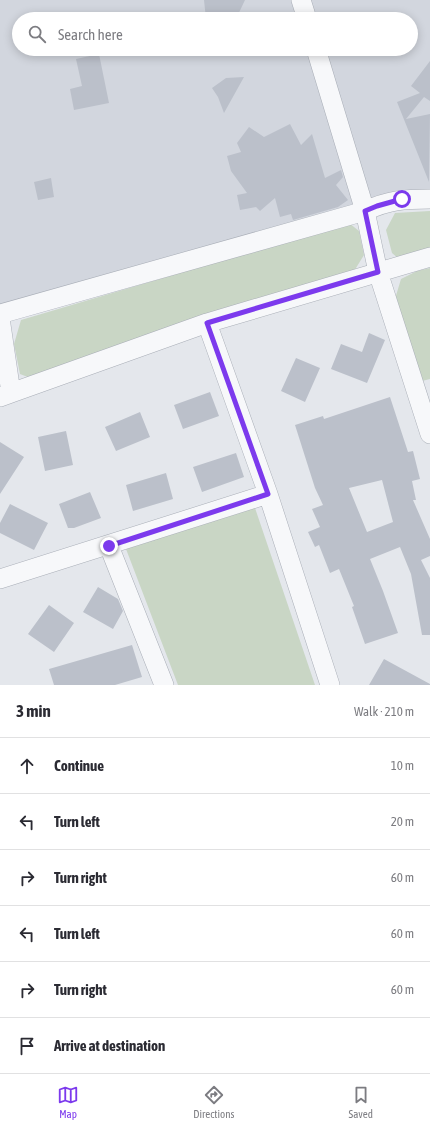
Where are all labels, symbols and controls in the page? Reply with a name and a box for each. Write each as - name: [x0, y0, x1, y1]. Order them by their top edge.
- search box: [12, 12, 418, 56]
- icon: search: [26, 23, 48, 45]
- text: Search here: [58, 26, 123, 43]
- route start: [393, 190, 411, 208]
- route end: [100, 537, 118, 555]
- text: 3 min: [16, 701, 51, 721]
- text: Walk · 210 m: [354, 704, 414, 719]
- icon: ahead: [16, 755, 38, 777]
- text: Continue: [54, 757, 104, 774]
- text: 10 m: [391, 758, 414, 773]
- icon: left: [16, 811, 38, 833]
- text: Turn left: [54, 813, 100, 830]
- text: 20 m: [391, 814, 414, 829]
- icon: right: [16, 867, 38, 889]
- text: Turn right: [54, 869, 107, 886]
- text: 60 m: [391, 870, 414, 885]
- icon: left: [16, 923, 38, 945]
- text: Turn left: [54, 925, 100, 942]
- text: 60 m: [391, 926, 414, 941]
- icon: right: [16, 979, 38, 1001]
- text: Turn right: [54, 981, 107, 998]
- text: 60 m: [391, 982, 414, 997]
- icon: arrive: [16, 1035, 38, 1057]
- text: Arrive at destination: [54, 1037, 165, 1054]
- tab: Map: [57, 1084, 79, 1120]
- tab: Directions: [193, 1084, 234, 1120]
- tab: Saved: [349, 1084, 373, 1120]

